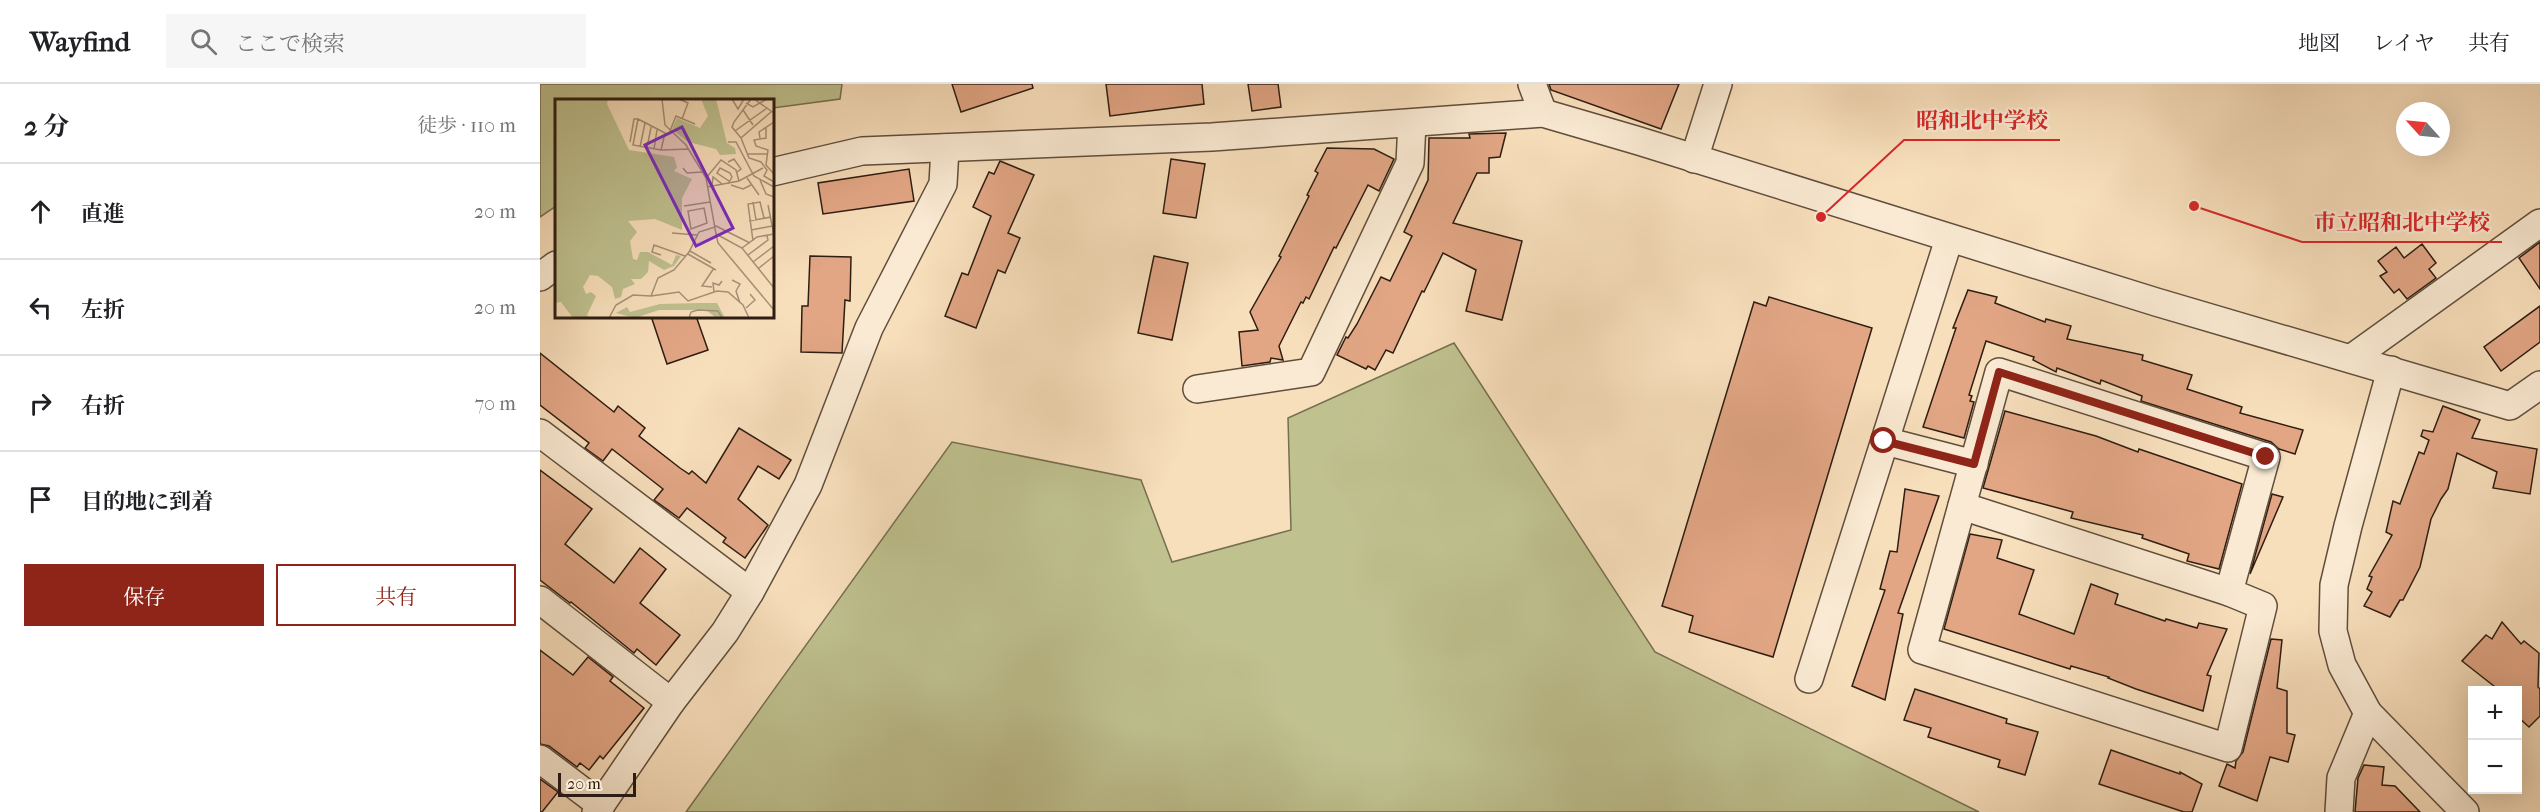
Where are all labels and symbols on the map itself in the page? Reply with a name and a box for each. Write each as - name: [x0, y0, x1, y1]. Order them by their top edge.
- inset map: [555, 99, 774, 318]
- callout: 昭和北中学校: [1904, 100, 2060, 140]
- north arrow: [2396, 102, 2450, 156]
- text: 昭和北中学校: [1916, 108, 2048, 134]
- callout: 市立昭和北中学校: [2302, 202, 2502, 242]
- text: 市立昭和北中学校: [2314, 210, 2490, 236]
- route start: [1870, 427, 1896, 453]
- route end: [2252, 443, 2278, 469]
- scale bar: [558, 770, 636, 798]

